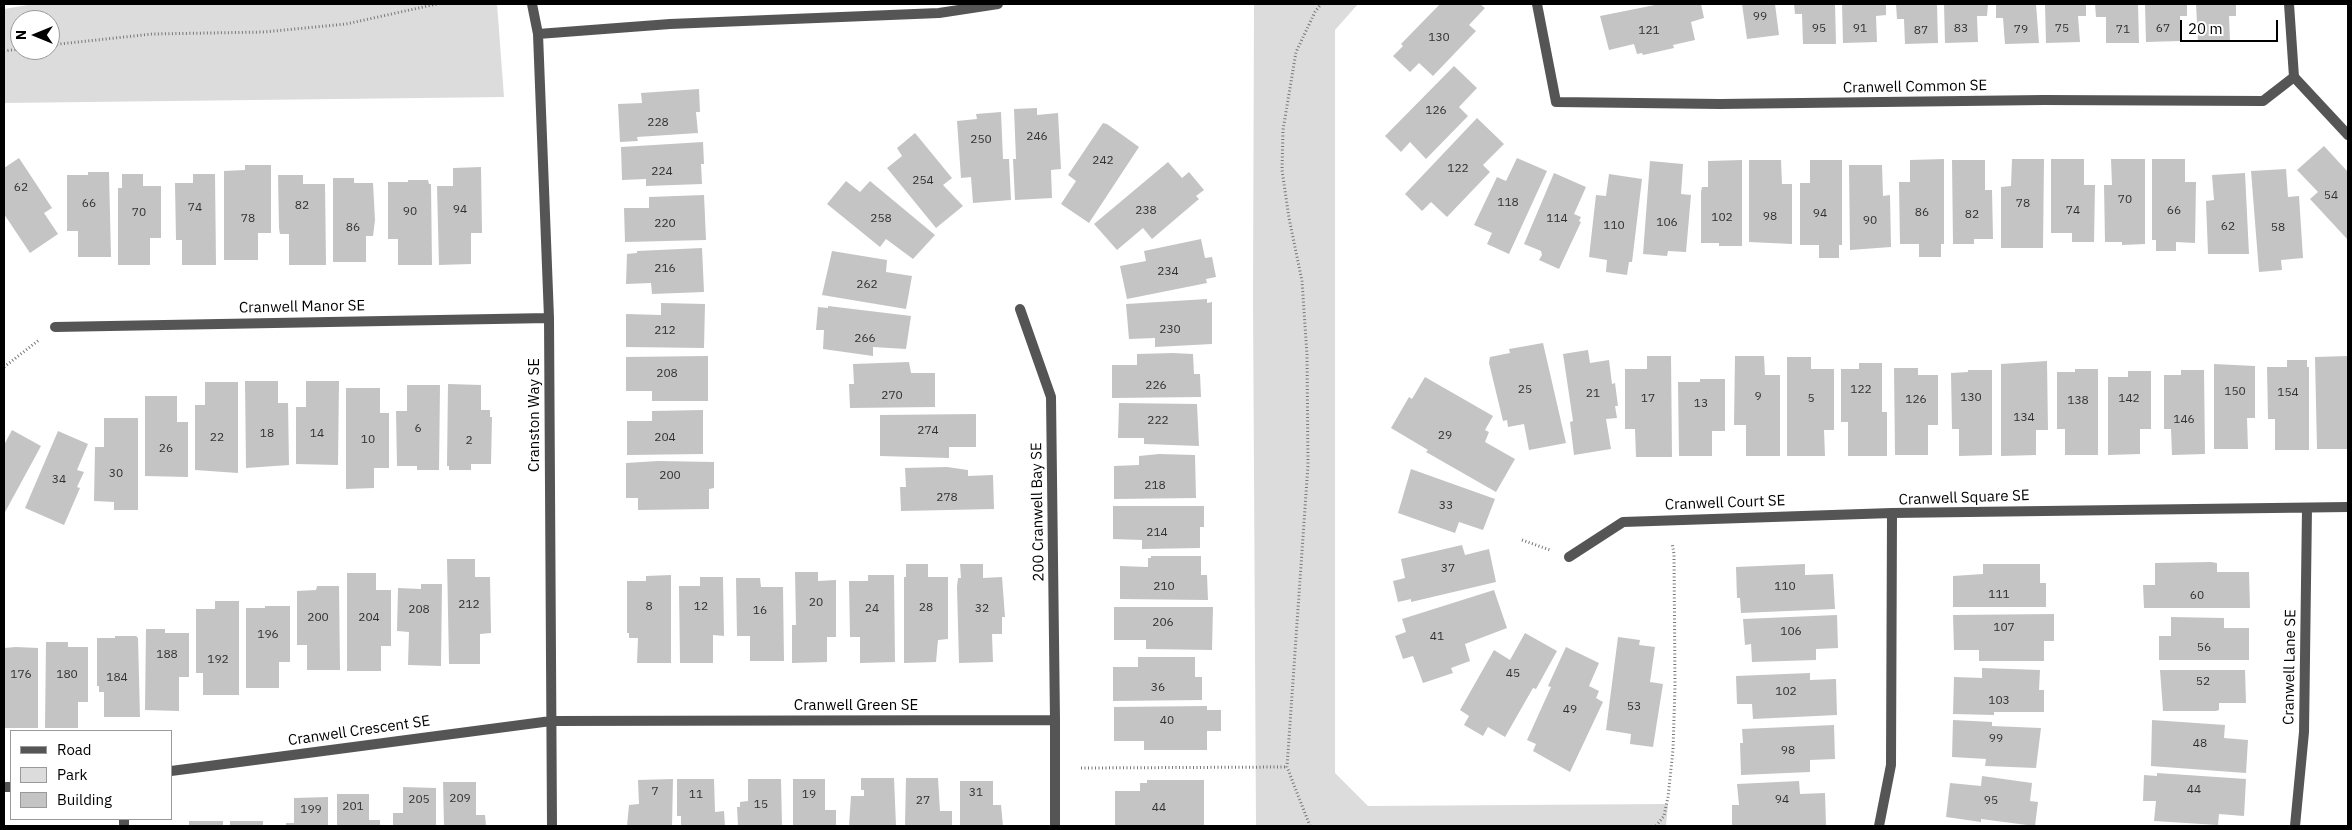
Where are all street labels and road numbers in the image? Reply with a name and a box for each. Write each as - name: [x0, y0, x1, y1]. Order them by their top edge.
- street label: Cranwell Common SE: [1843, 77, 1987, 97]
- street label: Cranwell Manor SE: [239, 297, 365, 317]
- street label: Cranston Way SE: [526, 358, 544, 472]
- street label: 200 Cranwell Bay SE: [1028, 442, 1048, 582]
- street label: Cranwell Square SE: [1898, 487, 2030, 509]
- street label: Cranwell Court SE: [1664, 492, 1786, 514]
- street label: Cranwell Lane SE: [2280, 609, 2300, 725]
- street label: Cranwell Green SE: [794, 697, 918, 715]
- street label: Cranwell Crescent SE: [287, 712, 431, 750]

